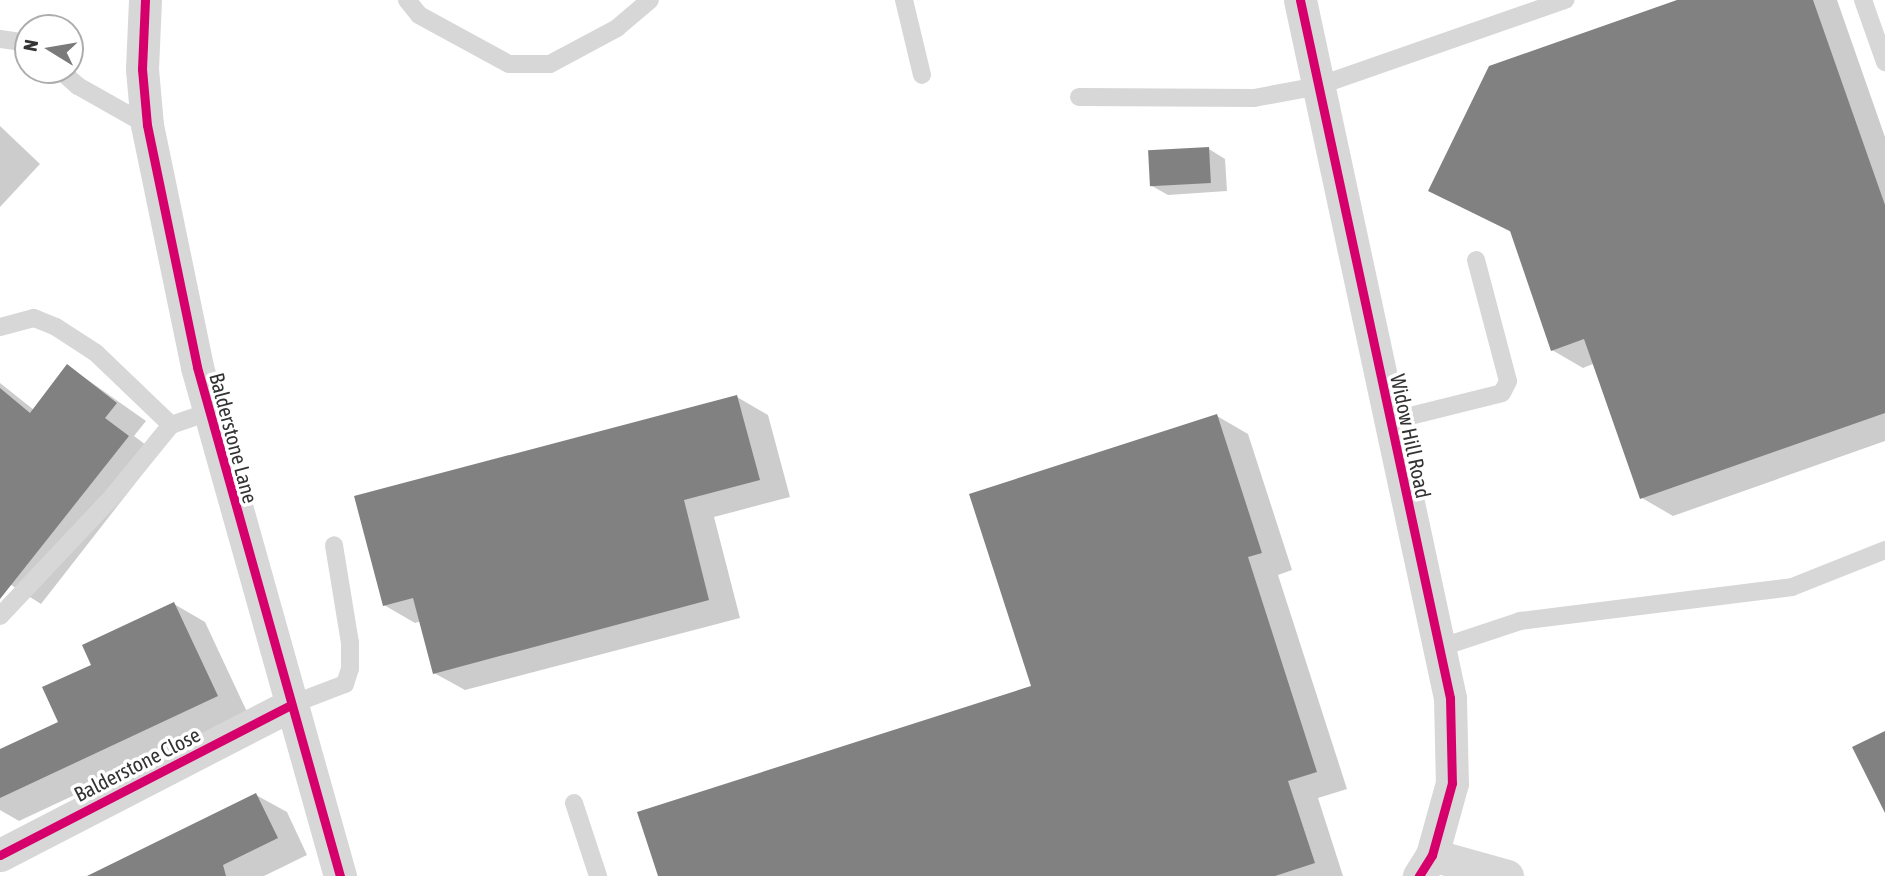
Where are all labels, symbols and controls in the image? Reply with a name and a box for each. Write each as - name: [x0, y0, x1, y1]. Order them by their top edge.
- north arrow: [14, 14, 84, 84]
- text: N: [18, 38, 42, 53]
- street label: Balderstone Lane: [204, 370, 264, 506]
- street label: Widow Hill Road: [1386, 372, 1436, 500]
- street label: Balderstone Close: [70, 721, 204, 807]

